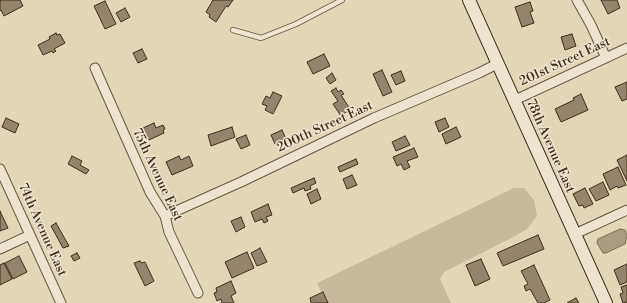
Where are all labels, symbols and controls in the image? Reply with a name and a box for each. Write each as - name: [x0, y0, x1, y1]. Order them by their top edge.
- street label: 201st Street East: [517, 34, 613, 90]
- street label: 78th Avenue East: [522, 97, 578, 195]
- street label: 200th Street East: [275, 98, 375, 156]
- street label: 75th Avenue East: [129, 126, 185, 224]
- street label: 74th Avenue East: [14, 181, 70, 279]

